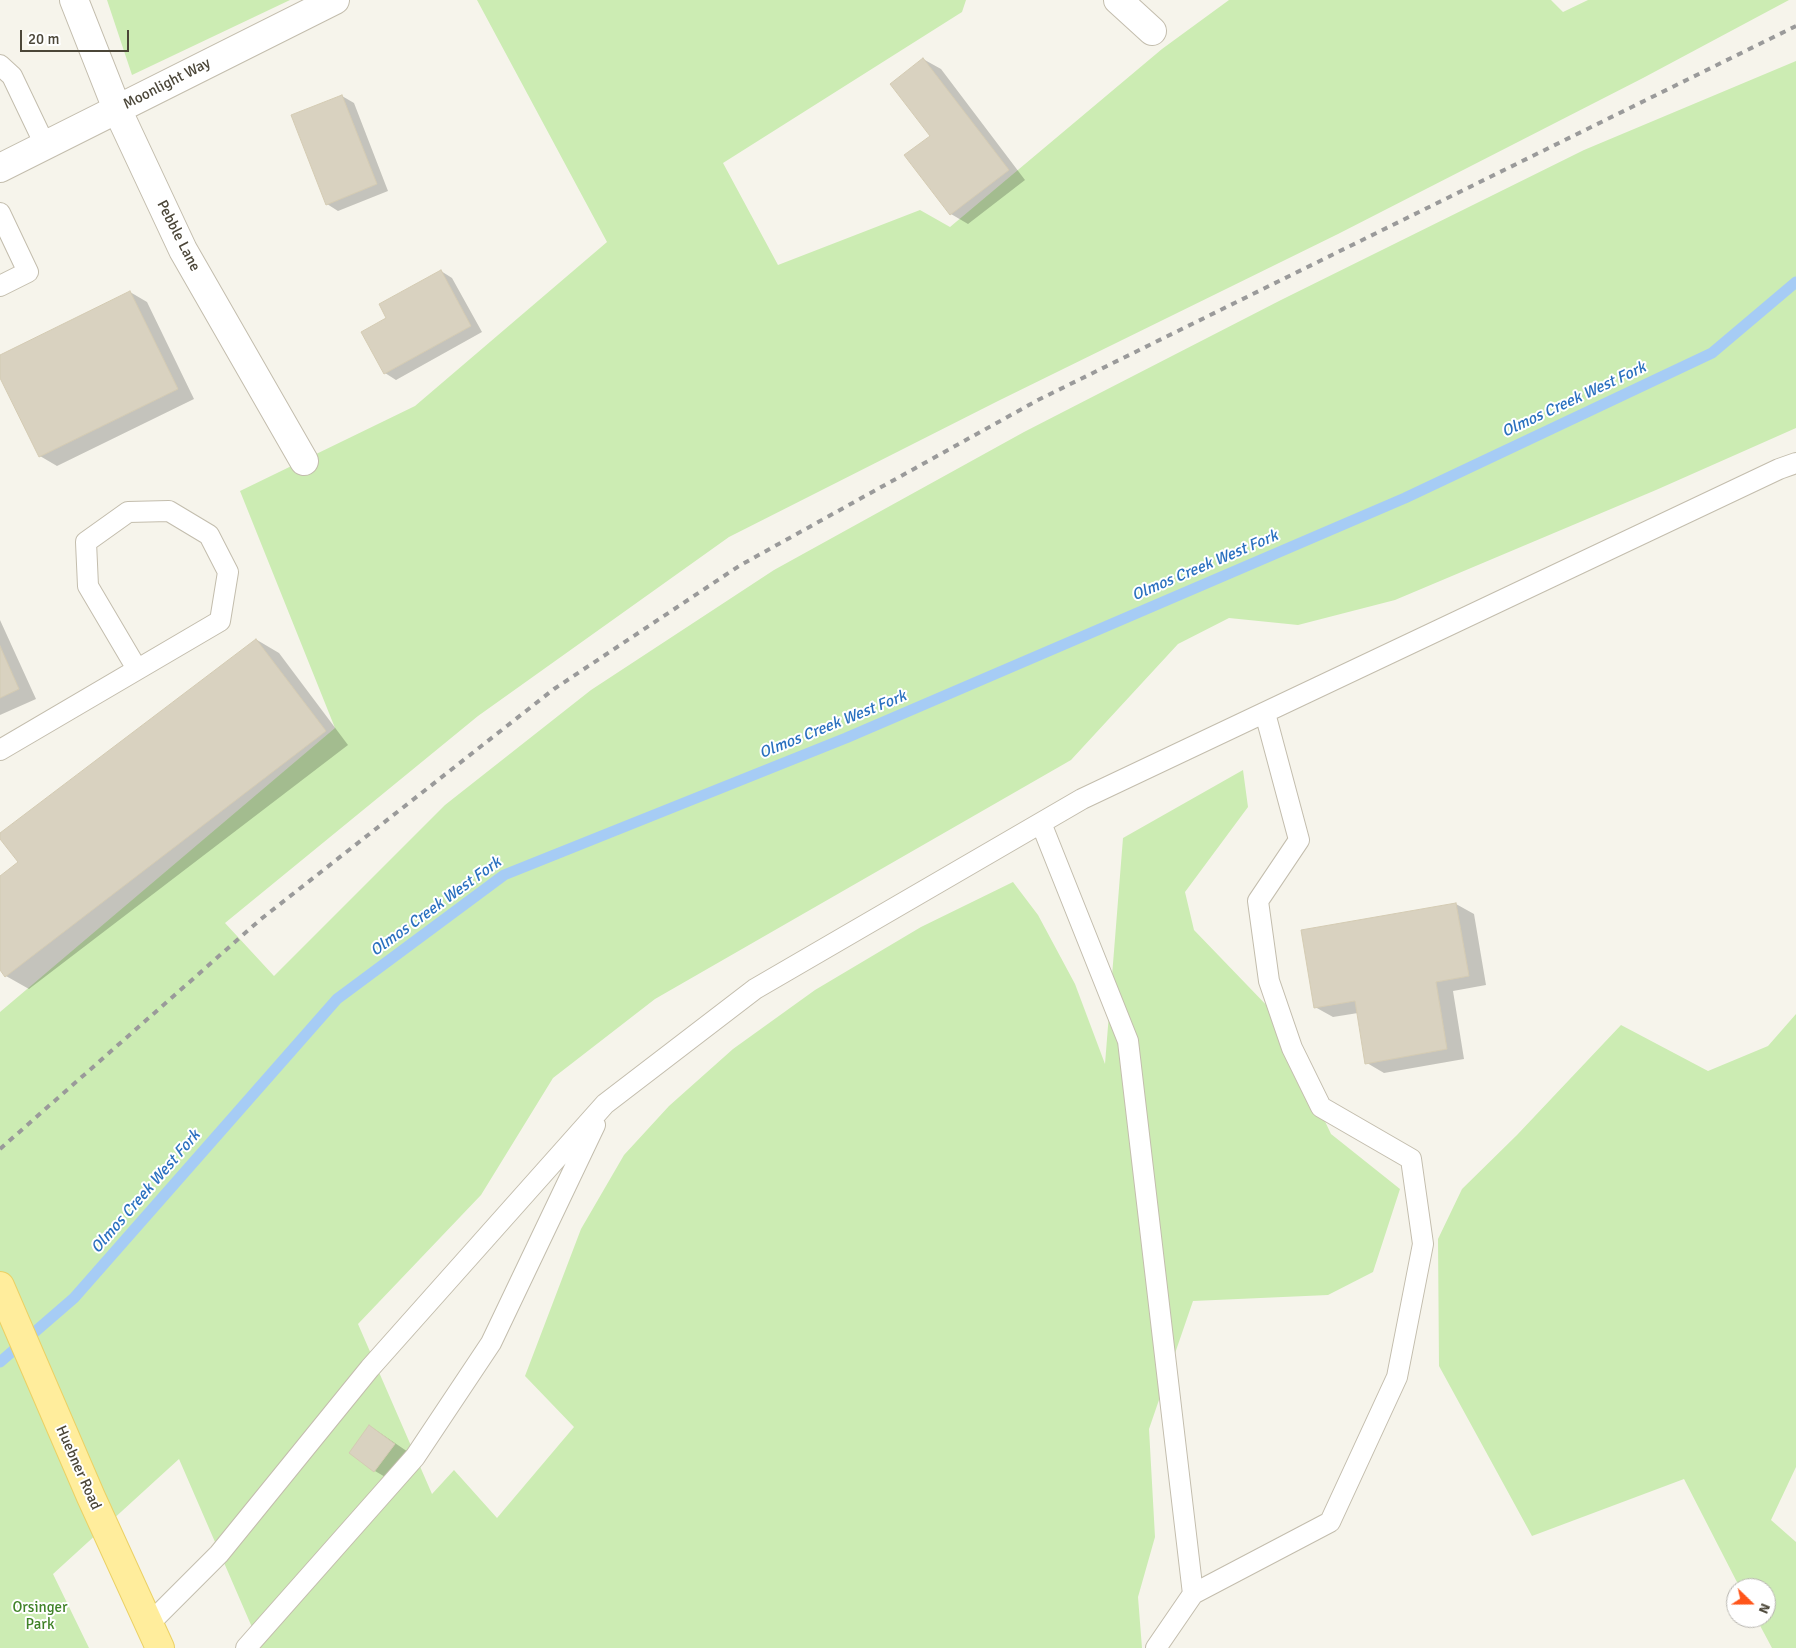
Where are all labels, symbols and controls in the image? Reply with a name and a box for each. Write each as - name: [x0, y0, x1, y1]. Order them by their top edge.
- scale bar: [22, 20, 131, 52]
- text: 20 m: [28, 30, 59, 48]
- street label: Moonlight Way: [120, 54, 214, 114]
- street label: Pebble Lane: [152, 197, 204, 275]
- water label: Olmos Creek West Fork: [1499, 358, 1649, 442]
- water label: Olmos Creek West Fork: [1129, 527, 1281, 605]
- water label: Olmos Creek West Fork: [757, 687, 909, 763]
- water label: Olmos Creek West Fork: [367, 853, 505, 961]
- water label: Olmos Creek West Fork: [87, 1127, 205, 1257]
- street label: Huebner Road: [51, 1423, 105, 1513]
- north arrow: [1726, 1578, 1776, 1628]
- park label: Orsinger Park: [12, 1599, 68, 1634]
- text: N: [1755, 1601, 1774, 1616]

